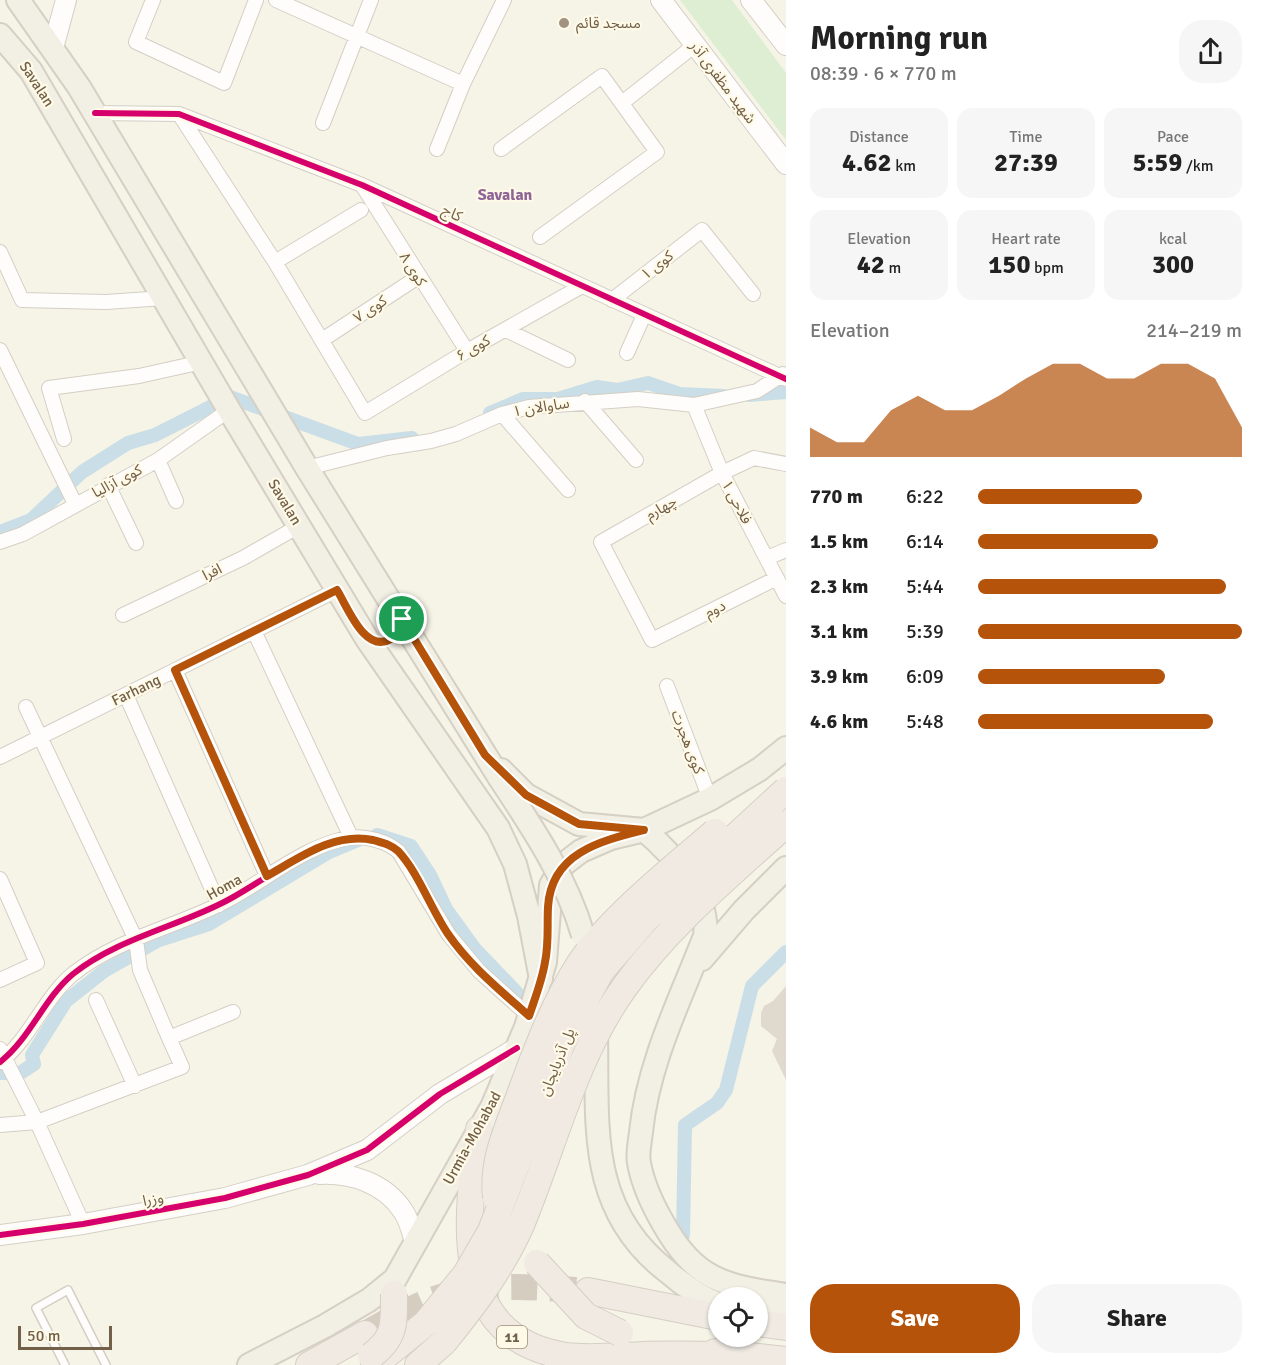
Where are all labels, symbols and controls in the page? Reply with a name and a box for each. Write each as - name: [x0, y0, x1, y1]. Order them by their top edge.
- place label: مسجد قائم: [576, 14, 641, 34]
- marker: مسجد قائم: [557, 16, 571, 30]
- text: Morning run: [810, 18, 988, 59]
- button: share: [1179, 20, 1242, 83]
- street label: شهید مظفری آذر: [685, 36, 760, 127]
- street label: Savalan: [16, 58, 58, 110]
- text: 08:39 · 6 × 770 m: [810, 61, 957, 86]
- text: Distance: [849, 127, 909, 147]
- text: Time: [1010, 127, 1042, 147]
- text: Pace: [1157, 127, 1189, 147]
- text: 4.62: [842, 147, 892, 179]
- text: 27:39: [994, 147, 1058, 179]
- text: 5:59: [1133, 147, 1182, 179]
- text: km: [892, 156, 916, 176]
- text: /km: [1182, 156, 1213, 176]
- district label: Savalan: [478, 185, 533, 205]
- street label: کاج: [438, 201, 466, 228]
- text: Elevation: [847, 229, 911, 249]
- text: Heart rate: [991, 229, 1061, 249]
- text: kcal: [1159, 229, 1187, 249]
- street label: کوی ۱: [637, 246, 678, 283]
- street label: کوی ۸: [396, 249, 431, 290]
- text: 42: [857, 249, 885, 281]
- text: 150: [988, 249, 1030, 281]
- text: 300: [1152, 249, 1194, 281]
- text: m: [885, 258, 901, 278]
- text: bpm: [1030, 258, 1064, 278]
- street label: کوی ۷: [350, 291, 391, 327]
- text: Elevation: [810, 318, 890, 343]
- text: 214–219 m: [1146, 318, 1242, 343]
- street label: کوی ۶: [453, 331, 494, 365]
- street label: ساوالان ۱: [511, 394, 571, 420]
- street label: کوی آزالیا: [89, 460, 146, 502]
- street label: Savalan: [264, 476, 306, 528]
- street label: فلاحی ۱: [718, 477, 756, 527]
- text: 770 m: [810, 484, 863, 509]
- text: 6:22: [906, 484, 944, 509]
- street label: چهارم: [642, 492, 681, 526]
- text: 1.5 km: [810, 529, 868, 554]
- text: 6:14: [906, 529, 944, 554]
- street label: افرا: [199, 560, 225, 584]
- text: 2.3 km: [810, 574, 868, 599]
- text: 5:44: [906, 574, 944, 599]
- pin: [376, 593, 427, 644]
- street label: دوم: [702, 596, 729, 624]
- icon: arrive: [385, 602, 418, 635]
- text: 3.1 km: [810, 619, 868, 644]
- text: 5:39: [906, 619, 944, 644]
- text: 3.9 km: [810, 664, 868, 689]
- text: 6:09: [906, 664, 944, 689]
- street label: Farhang: [109, 670, 164, 710]
- street label: کوی هجرت: [668, 708, 709, 777]
- text: 4.6 km: [810, 709, 868, 734]
- text: 5:48: [906, 709, 944, 734]
- street label: Homa: [203, 870, 245, 904]
- street label: پل آذربایجان: [535, 1025, 580, 1099]
- street label: Urmia-Mohabad: [439, 1088, 505, 1188]
- street label: وزرا: [141, 1188, 165, 1210]
- button: Save: [810, 1284, 1020, 1353]
- button: Share: [1032, 1284, 1242, 1353]
- map controls: [708, 1287, 768, 1347]
- button: locate: [708, 1287, 768, 1347]
- scale bar: [18, 1323, 112, 1350]
- text: 50 m: [27, 1326, 61, 1346]
- road number: 11: [497, 1326, 527, 1348]

